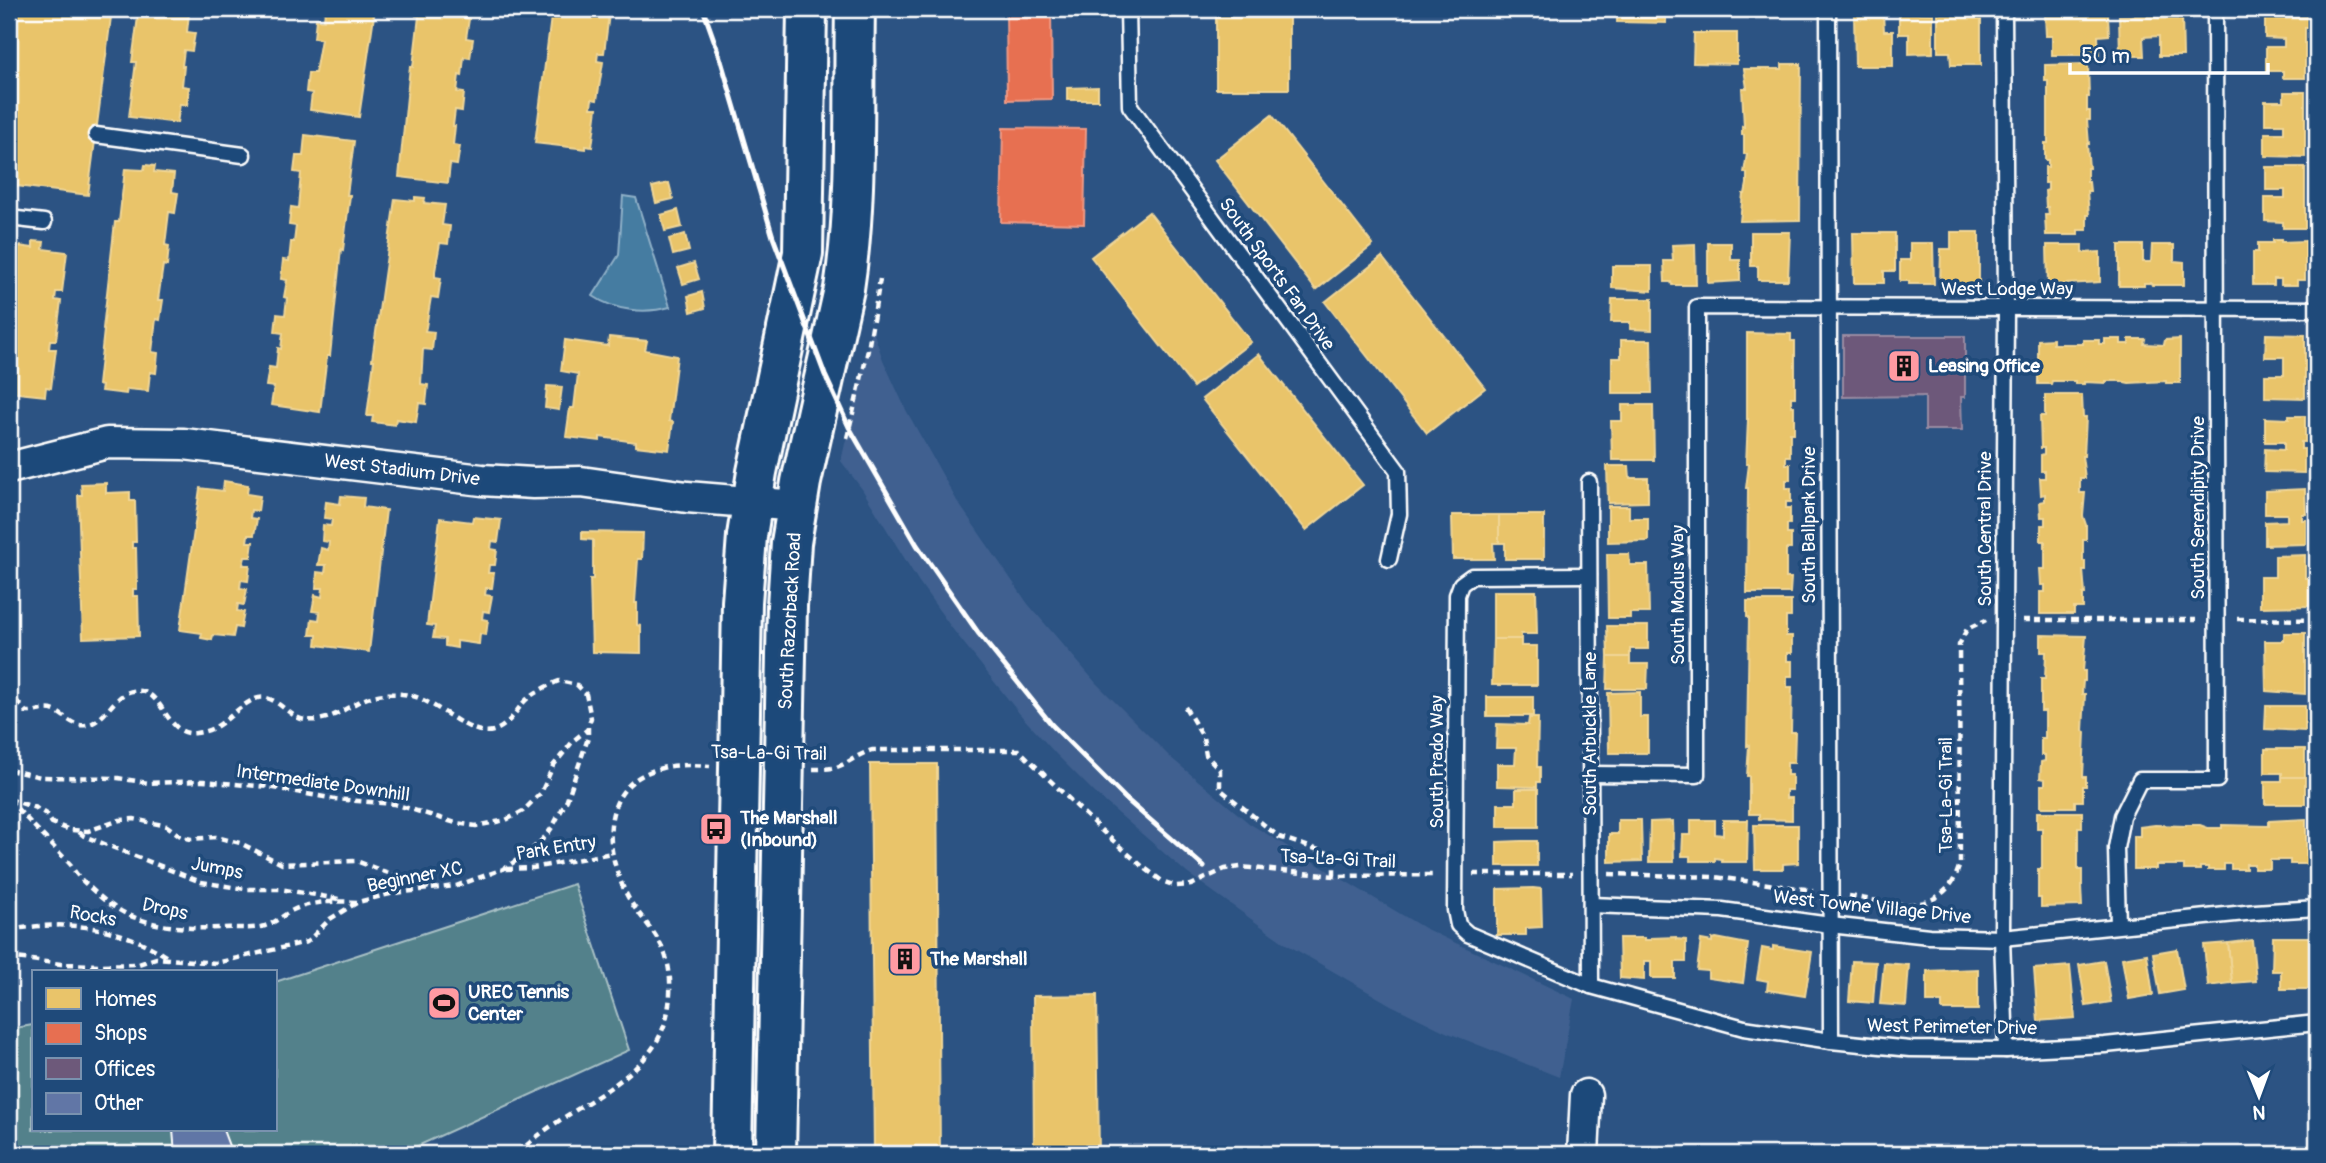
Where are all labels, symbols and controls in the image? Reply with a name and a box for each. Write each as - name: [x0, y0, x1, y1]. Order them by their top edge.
- scale bar: [2070, 32, 2268, 76]
- text: 50 m: [2081, 43, 2130, 70]
- street label: South Sports Fan Drive: [1214, 193, 1341, 356]
- street label: West Lodge Way: [1941, 277, 2073, 301]
- building icon: Leasing Office: [1885, 347, 1923, 385]
- place label: Leasing Office: [1928, 354, 2041, 378]
- street label: South Serendipity Drive: [2186, 416, 2210, 600]
- street label: South Ballpark Drive: [1797, 446, 1821, 604]
- street label: West Stadium Drive: [323, 449, 482, 492]
- street label: South Central Drive: [1973, 451, 1997, 607]
- street label: South Modus Way: [1666, 525, 1690, 665]
- street label: South Razorback Road: [773, 532, 807, 710]
- street label: South Arbuckle Lane: [1578, 651, 1602, 816]
- street label: South Prado Way: [1425, 695, 1449, 829]
- street label: Tsa-La-Gi Trail: [1934, 737, 1958, 853]
- street label: Tsa-La-Gi Trail: [711, 740, 827, 766]
- street label: Intermediate Downhill: [235, 759, 411, 807]
- place label: The Marshall (Inbound): [739, 806, 838, 852]
- bus stop icon: The Marshall (Inbound): [697, 810, 735, 848]
- street label: Park Entry: [514, 830, 598, 866]
- street label: Tsa-La-Gi Trail: [1279, 844, 1397, 874]
- street label: Jumps: [189, 851, 246, 885]
- street label: Beginner XC: [365, 856, 465, 898]
- street label: West Towne Village Drive: [1772, 885, 1973, 929]
- street label: Drops: [140, 892, 191, 926]
- street label: Rocks: [68, 900, 119, 932]
- building icon: The Marshall: [886, 940, 924, 978]
- place label: The Marshall: [929, 947, 1028, 971]
- legend: [32, 970, 276, 1132]
- place label: UREC Tennis Center: [468, 980, 570, 1026]
- sports icon: UREC Tennis Center: [425, 984, 463, 1022]
- text: Homes: [94, 986, 157, 1013]
- street label: West Perimeter Drive: [1867, 1014, 2038, 1040]
- text: Shops: [94, 1020, 147, 1047]
- text: Offices: [94, 1056, 156, 1083]
- north arrow: [2224, 1062, 2294, 1132]
- text: Other: [94, 1090, 144, 1117]
- text: N: [2253, 1100, 2266, 1124]

